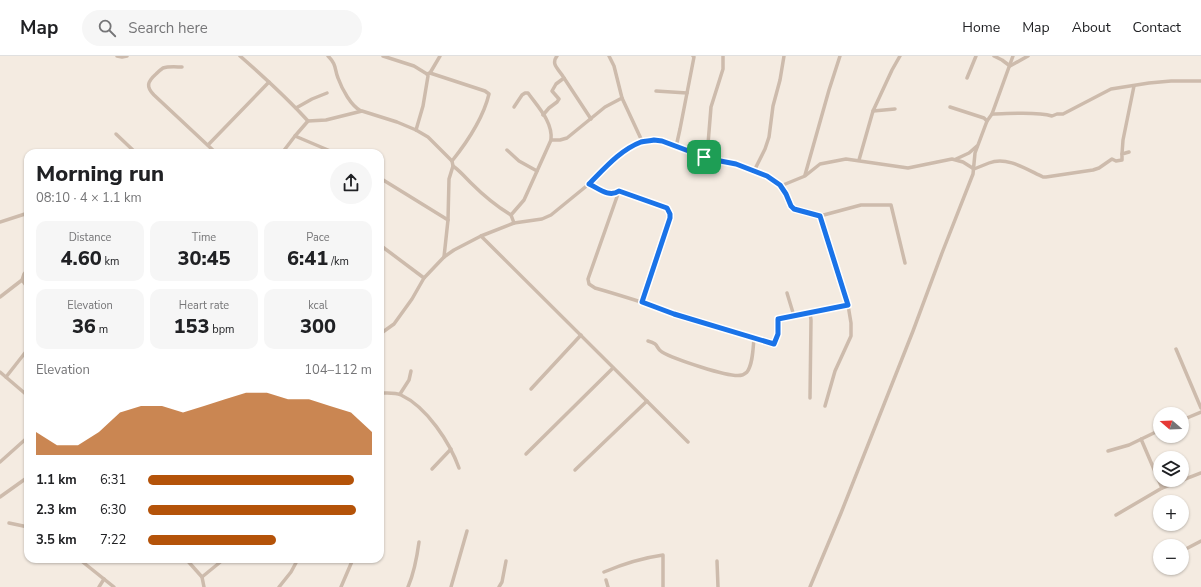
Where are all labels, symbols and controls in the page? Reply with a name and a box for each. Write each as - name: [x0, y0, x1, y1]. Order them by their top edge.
- search box: [82, 10, 362, 46]
- text: Map: [20, 15, 58, 41]
- icon: search: [96, 17, 118, 39]
- text: Search here: [128, 18, 208, 38]
- text: Home: [962, 18, 1000, 37]
- text: Map: [1022, 18, 1050, 37]
- text: About: [1072, 18, 1111, 37]
- text: Contact: [1133, 18, 1181, 37]
- pin: [687, 140, 721, 174]
- icon: arrive: [693, 146, 715, 168]
- text: Morning run: [36, 159, 164, 189]
- button: share: [330, 162, 372, 204]
- text: 08:10 · 4 × 1.1 km: [36, 189, 142, 207]
- text: Distance: [69, 230, 111, 245]
- text: Time: [192, 230, 216, 245]
- text: Pace: [306, 230, 330, 245]
- text: 4.60: [61, 245, 102, 272]
- text: 30:45: [177, 245, 231, 272]
- text: 6:41: [287, 245, 328, 272]
- text: km: [102, 254, 119, 269]
- text: /km: [328, 254, 349, 269]
- text: Elevation: [67, 298, 113, 313]
- text: Heart rate: [179, 298, 229, 313]
- text: kcal: [308, 298, 328, 313]
- text: 36: [72, 313, 96, 340]
- text: 153: [173, 313, 209, 340]
- text: 300: [300, 313, 336, 340]
- text: m: [96, 322, 108, 337]
- text: bpm: [209, 322, 235, 337]
- text: Elevation: [36, 361, 90, 379]
- text: 104–112 m: [304, 361, 372, 379]
- north arrow: [1153, 407, 1189, 443]
- map controls: [1153, 407, 1189, 575]
- button: layers: [1153, 451, 1189, 487]
- text: 1.1 km: [36, 471, 77, 489]
- text: 6:31: [100, 471, 126, 489]
- button: +: [1153, 495, 1189, 531]
- text: 2.3 km: [36, 501, 77, 519]
- text: 6:30: [100, 501, 126, 519]
- text: 3.5 km: [36, 531, 77, 549]
- text: 7:22: [100, 531, 126, 549]
- button: −: [1153, 539, 1189, 575]

